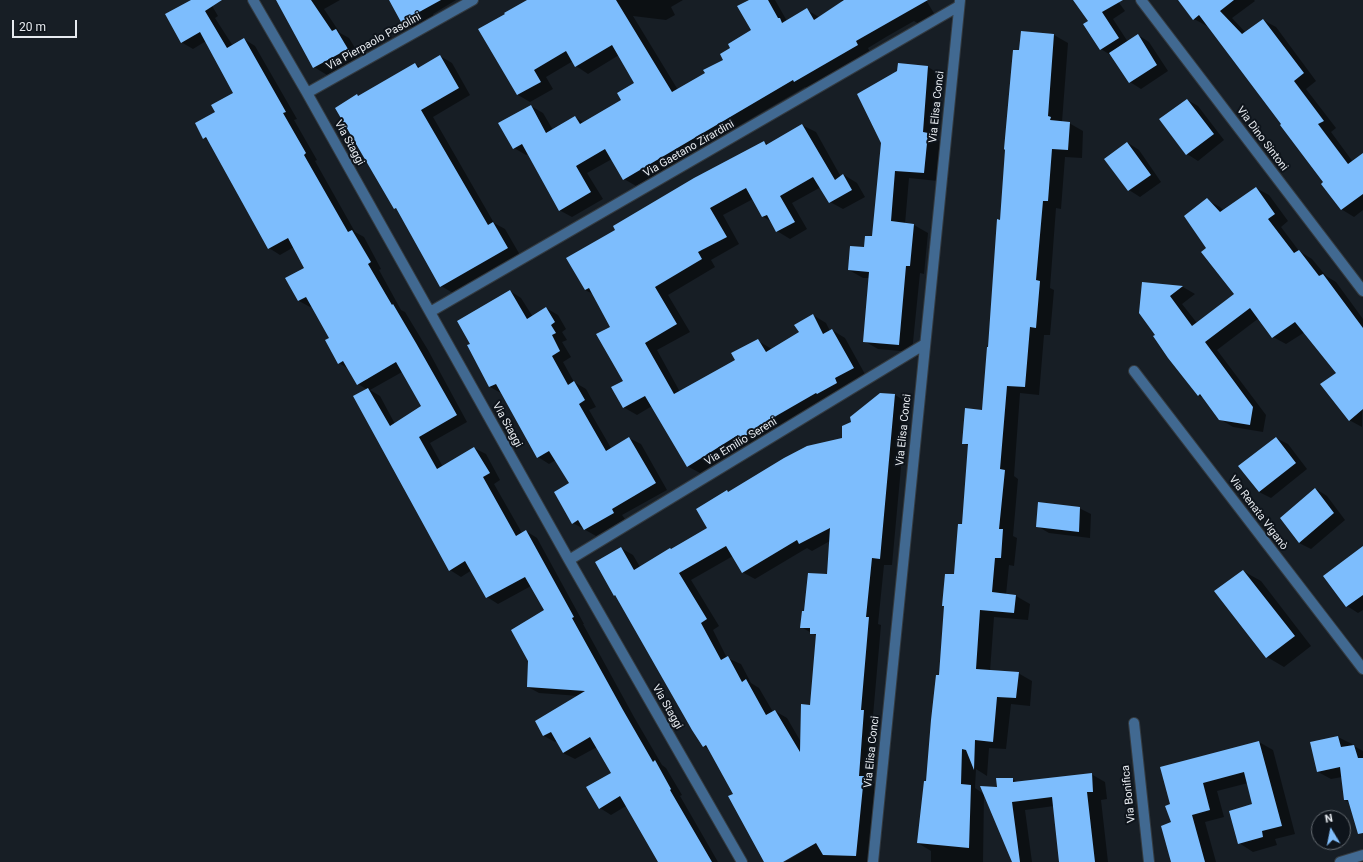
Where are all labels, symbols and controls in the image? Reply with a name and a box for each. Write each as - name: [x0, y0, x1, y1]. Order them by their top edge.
- street label: Via Pierpaolo Pasolini: [324, 10, 424, 74]
- scale bar: [14, 12, 79, 38]
- text: 20 m: [19, 20, 46, 34]
- street label: Via Elisa Conci: [927, 70, 947, 144]
- street label: Via Dino Sintoni: [1234, 104, 1290, 174]
- street label: Via Staggi: [331, 118, 367, 168]
- street label: Via Gaetano Zirardini: [641, 118, 737, 180]
- street label: Via Elisa Conci: [894, 393, 914, 467]
- street label: Via Staggi: [489, 400, 525, 450]
- street label: Via Emilio Sereni: [703, 415, 779, 469]
- street label: Via Renata Viganò: [1226, 473, 1290, 553]
- street label: Via Staggi: [649, 682, 685, 732]
- street label: Via Elisa Conci: [862, 715, 882, 789]
- street label: Via Bonifica: [1119, 764, 1139, 824]
- north arrow: [1311, 810, 1351, 850]
- text: N: [1324, 812, 1334, 826]

